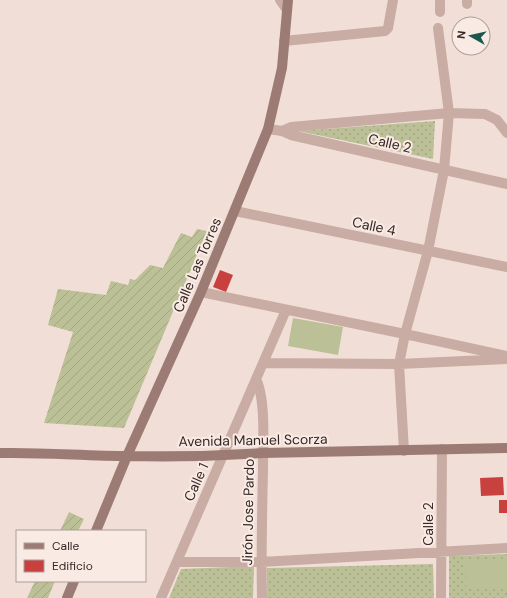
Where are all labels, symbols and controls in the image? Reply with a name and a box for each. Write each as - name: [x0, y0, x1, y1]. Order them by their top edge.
- north arrow: [451, 16, 491, 56]
- text: N: [454, 30, 469, 40]
- street label: Calle 2: [367, 129, 413, 157]
- street label: Calle 4: [351, 213, 398, 239]
- street label: Calle Las Torres: [169, 215, 225, 315]
- street label: Avenida Manuel Scorza: [178, 430, 328, 450]
- street label: Jirón Jose Pardo: [238, 458, 258, 566]
- street label: Calle 1: [180, 460, 212, 504]
- street label: Calle 2: [419, 502, 437, 546]
- legend: [16, 530, 146, 582]
- text: Calle: [52, 538, 79, 554]
- text: Edificio: [52, 558, 93, 574]

